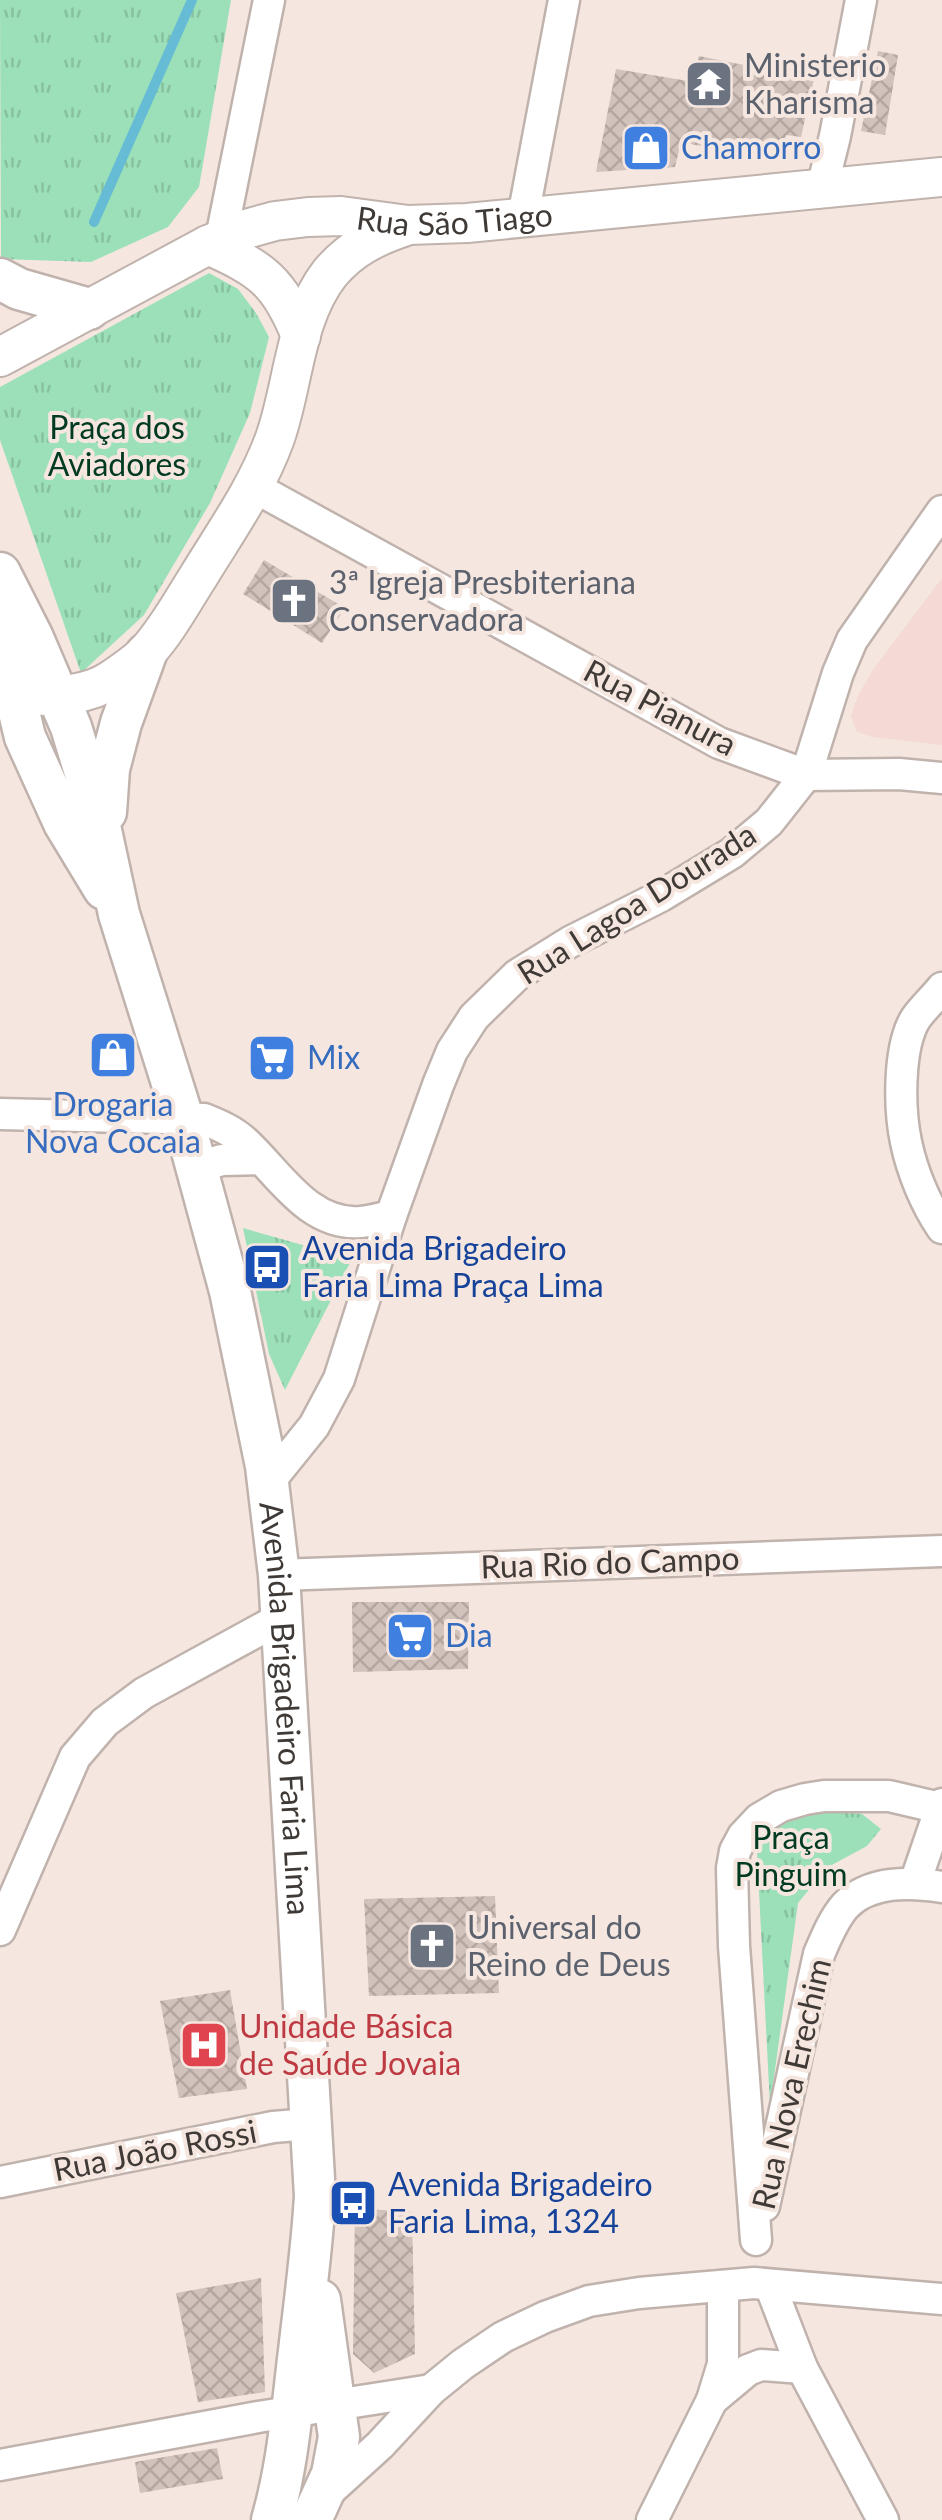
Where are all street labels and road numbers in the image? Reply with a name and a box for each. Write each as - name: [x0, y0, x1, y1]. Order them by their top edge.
- street label: Rua São Tiago: [354, 194, 554, 243]
- street label: Rua Pianura: [578, 650, 744, 763]
- street label: Rua Lagoa Dourada: [510, 814, 763, 992]
- street label: Avenida Brigadeiro Faria Lima: [252, 1499, 320, 1916]
- street label: Rua Rio do Campo: [480, 1537, 740, 1586]
- street label: Rua Nova Erechim: [743, 1954, 838, 2213]
- street label: Rua João Rossi: [50, 2111, 260, 2188]

